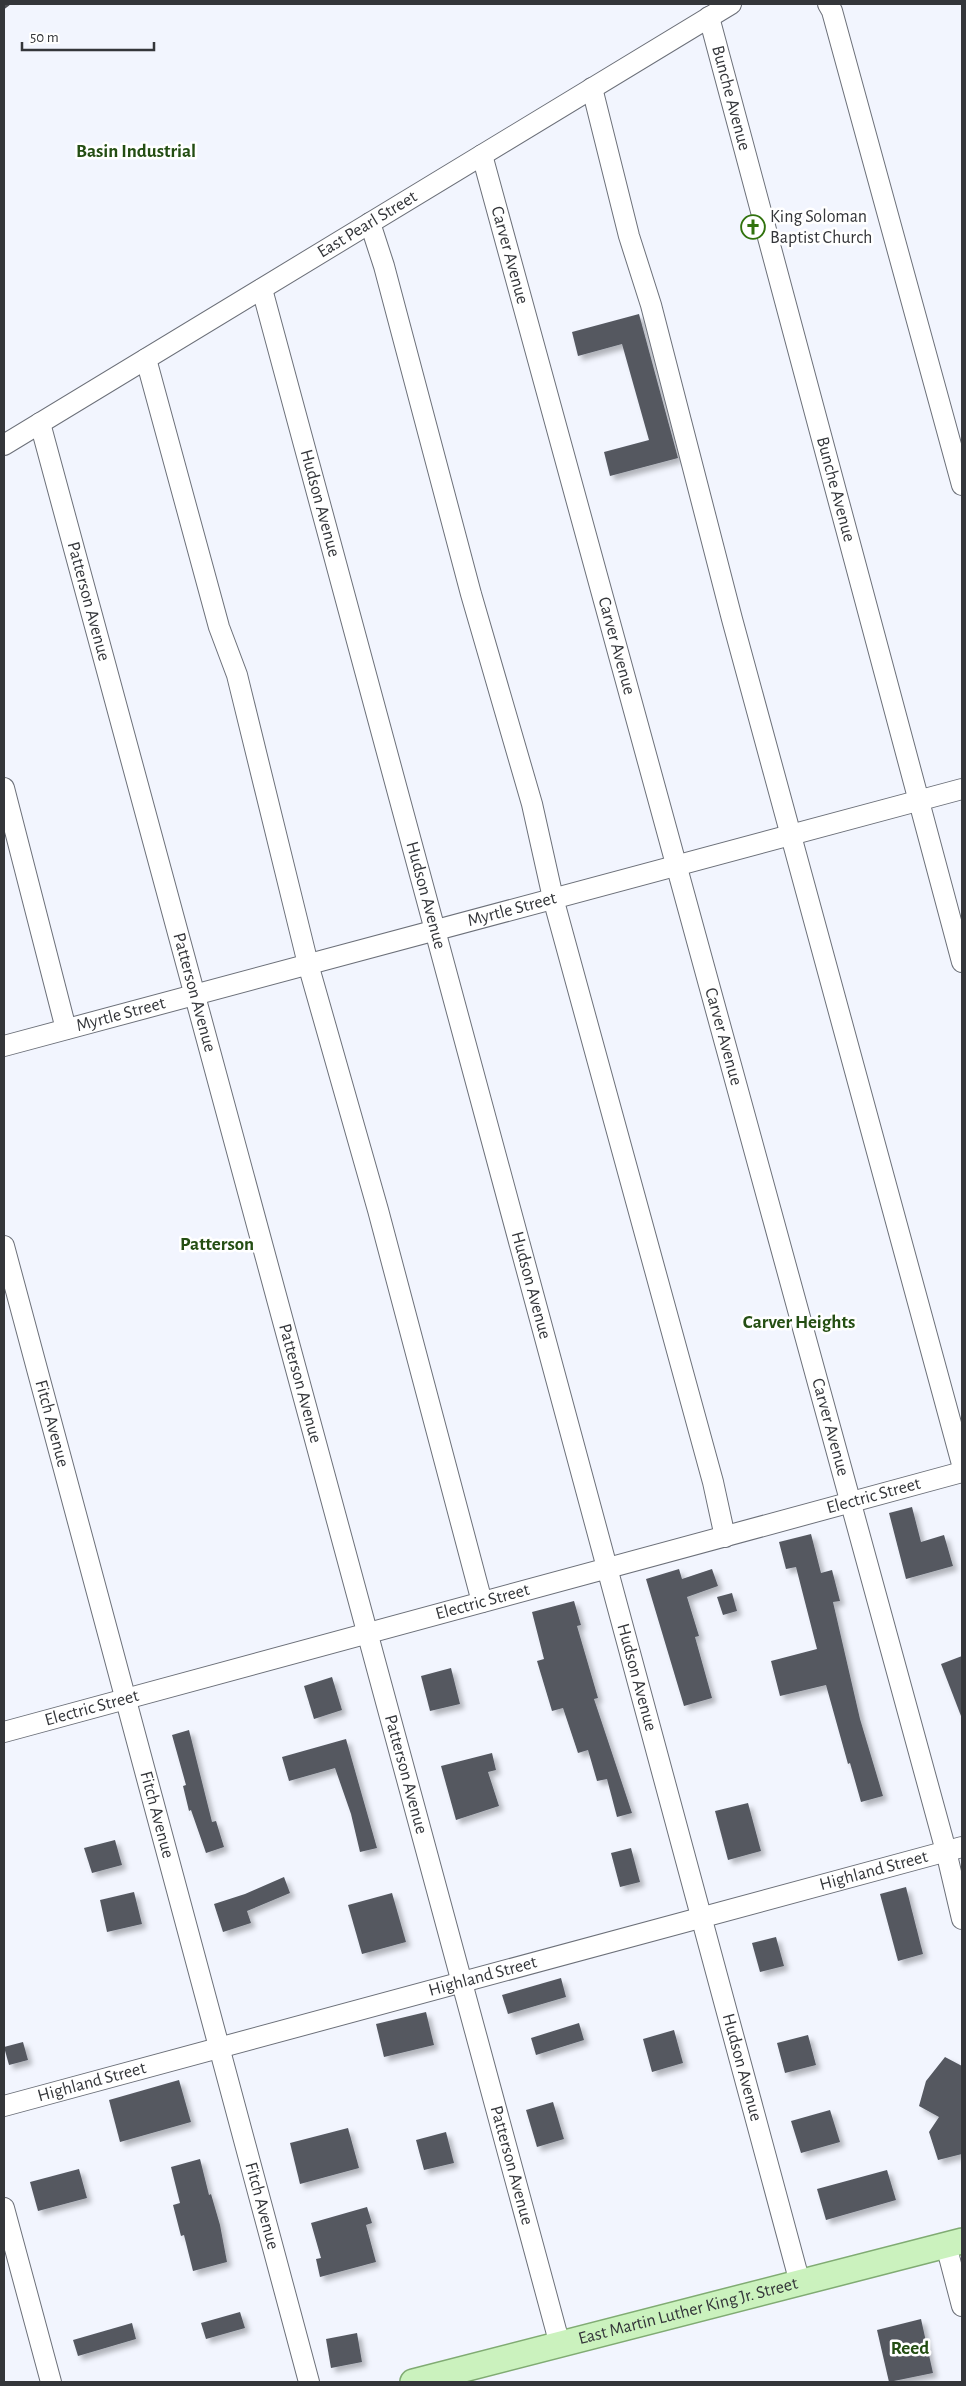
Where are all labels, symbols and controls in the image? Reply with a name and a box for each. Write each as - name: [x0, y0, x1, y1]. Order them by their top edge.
- scale bar: [22, 20, 155, 52]
- text: 50 m: [30, 30, 59, 45]
- street label: Bunche Avenue: [708, 44, 753, 153]
- district label: Basin Industrial: [76, 142, 196, 161]
- street label: East Pearl Street: [314, 187, 420, 262]
- street label: Carver Avenue: [487, 204, 531, 306]
- place label: King Soloman Baptist Church: [770, 208, 872, 247]
- church icon: King Soloman Baptist Church: [740, 214, 766, 240]
- street label: Bunche Avenue: [813, 435, 858, 544]
- street label: Hudson Avenue: [297, 448, 343, 559]
- street label: Patterson Avenue: [64, 540, 113, 663]
- street label: Carver Avenue: [594, 595, 638, 697]
- street label: Hudson Avenue: [402, 839, 449, 951]
- street label: Myrtle Street: [466, 889, 559, 930]
- street label: Patterson Avenue: [169, 931, 219, 1054]
- street label: Carver Avenue: [701, 986, 745, 1087]
- street label: Myrtle Street: [74, 994, 168, 1035]
- street label: Hudson Avenue: [508, 1230, 554, 1341]
- district label: Patterson: [180, 1235, 254, 1254]
- district label: Carver Heights: [743, 1313, 855, 1332]
- street label: Patterson Avenue: [275, 1322, 325, 1445]
- street label: Carver Avenue: [808, 1376, 852, 1478]
- street label: Fitch Avenue: [31, 1378, 72, 1469]
- street label: Electric Street: [825, 1475, 923, 1517]
- street label: Electric Street: [434, 1581, 532, 1623]
- street label: Hudson Avenue: [613, 1622, 660, 1733]
- street label: Electric Street: [43, 1687, 141, 1730]
- street label: Patterson Avenue: [381, 1713, 430, 1836]
- street label: Fitch Avenue: [136, 1769, 177, 1860]
- street label: Highland Street: [818, 1848, 930, 1894]
- street label: Highland Street: [427, 1953, 539, 2000]
- street label: Hudson Avenue: [719, 2012, 765, 2123]
- street label: Highland Street: [36, 2059, 148, 2105]
- street label: Patterson Avenue: [487, 2104, 536, 2227]
- street label: Fitch Avenue: [241, 2160, 282, 2252]
- street label: East Martin Luther King Jr. Street: [576, 2274, 800, 2348]
- district label: Reed: [891, 2339, 929, 2358]

